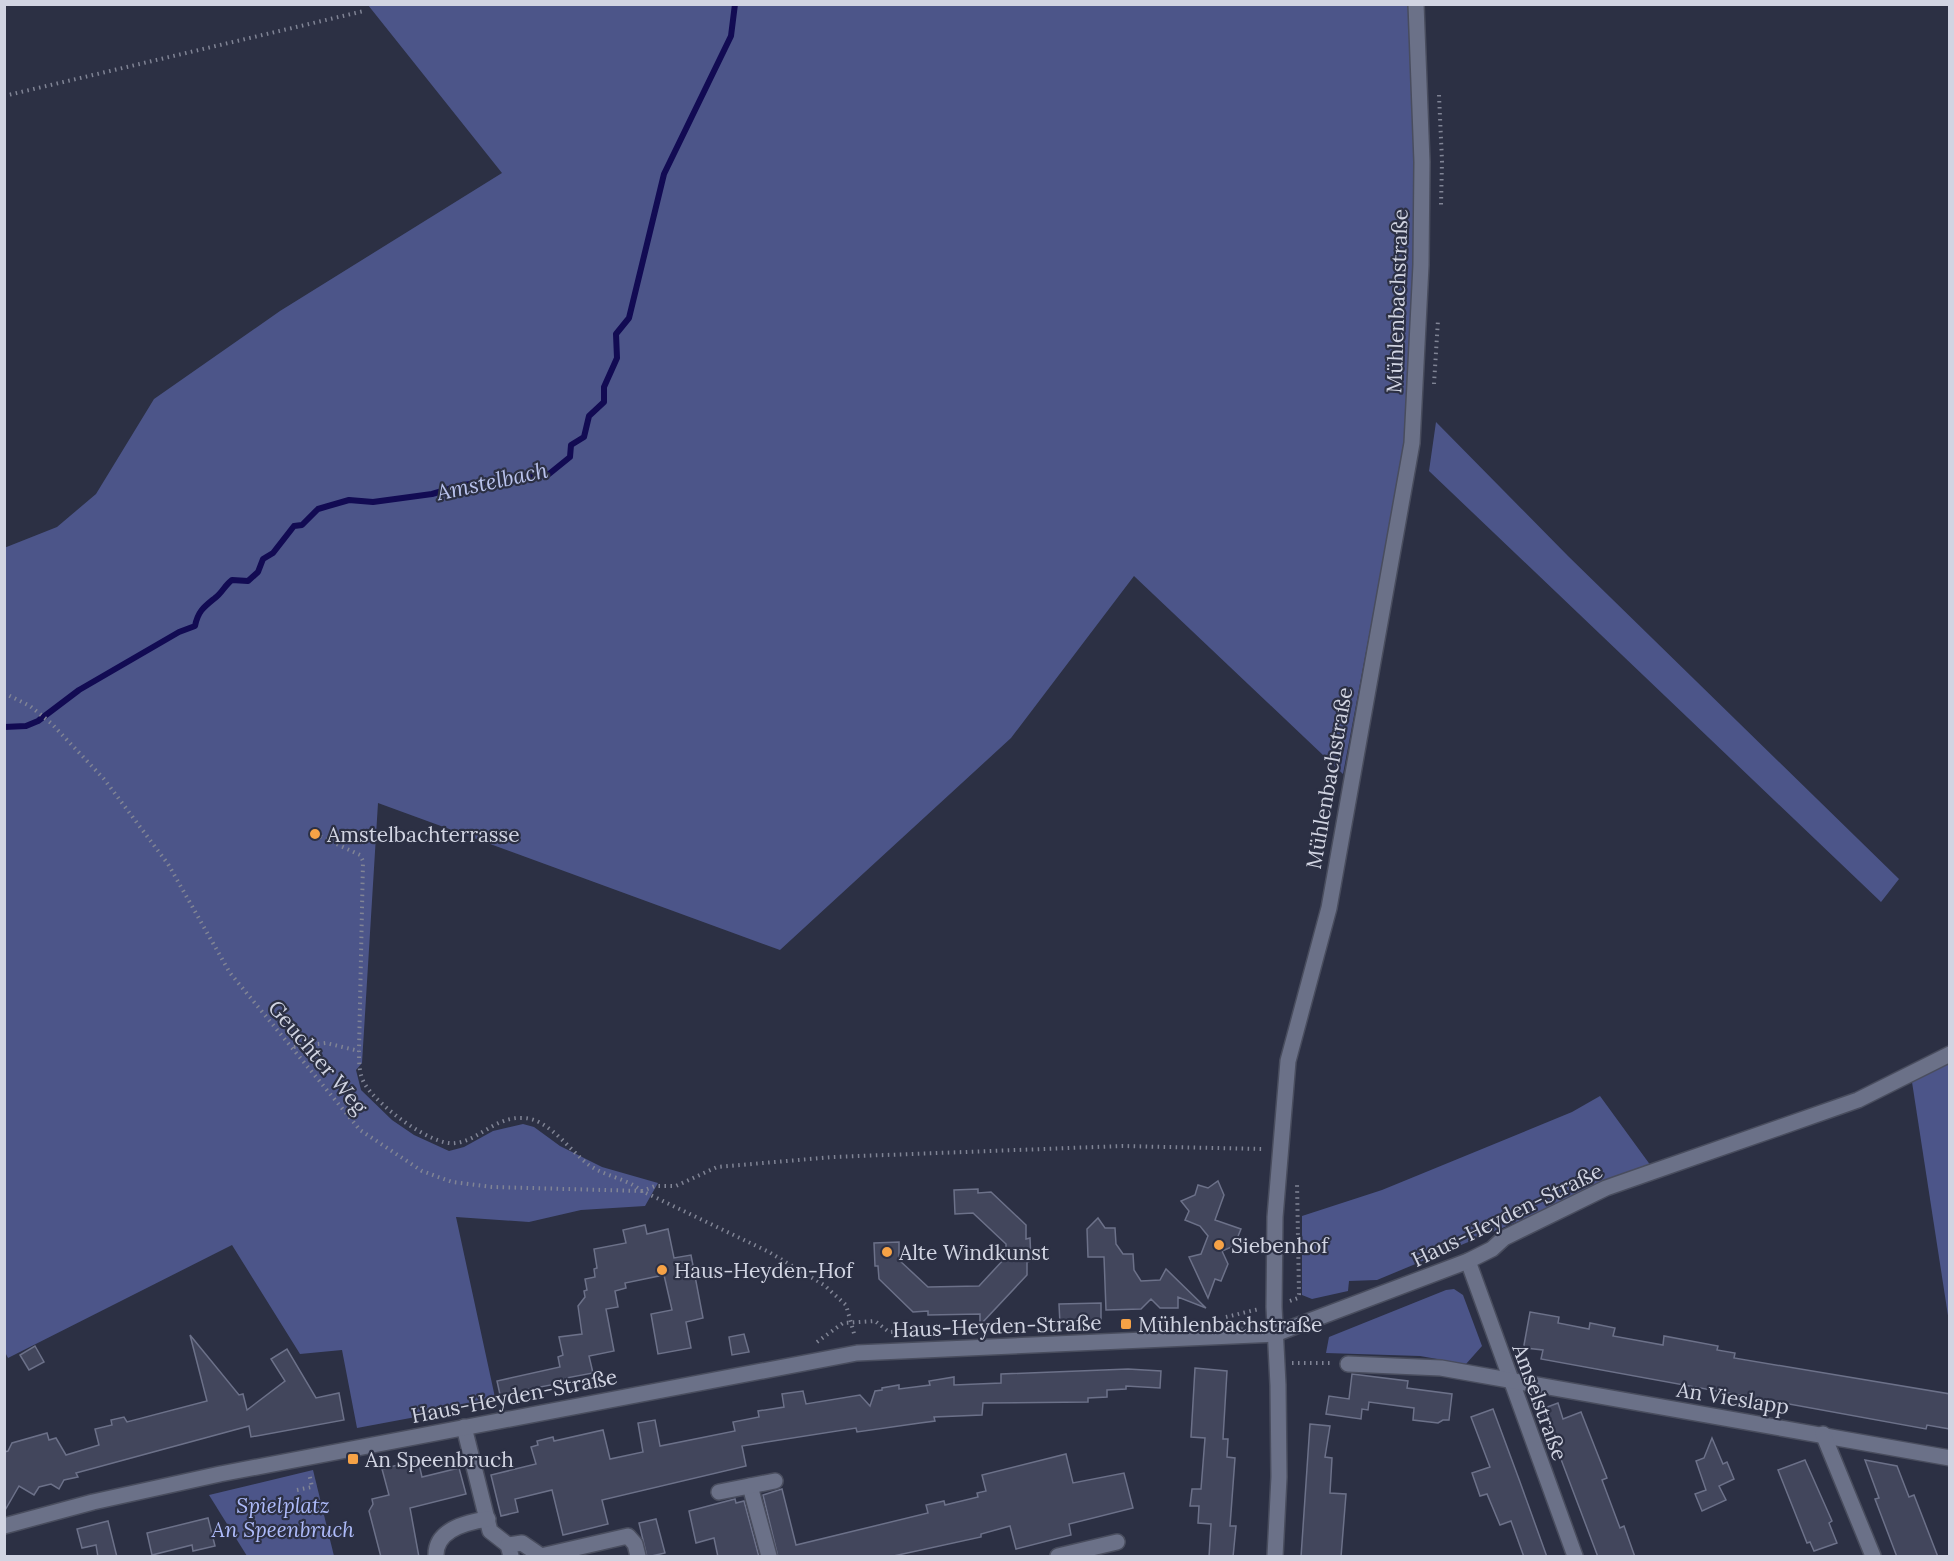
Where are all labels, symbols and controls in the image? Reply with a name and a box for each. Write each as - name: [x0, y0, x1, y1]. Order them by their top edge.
- street label: Mühlenbachstraße: [1380, 208, 1414, 394]
- water label: Amstelbach: [433, 455, 551, 507]
- street label: Mühlenbachstraße: [1300, 685, 1358, 871]
- place label: Amstelbachterrasse: [326, 821, 520, 848]
- marker: Amstelbachterrasse: [308, 827, 322, 841]
- street label: Geuchter Weg: [262, 994, 374, 1120]
- street label: Haus-Heyden-Straße: [1407, 1157, 1607, 1273]
- place label: Siebenhof: [1231, 1232, 1330, 1259]
- marker: Siebenhof: [1212, 1238, 1226, 1252]
- place label: Alte Windkunst: [898, 1239, 1050, 1266]
- marker: Alte Windkunst: [880, 1245, 894, 1259]
- place label: Haus-Heyden-Hof: [674, 1257, 855, 1284]
- marker: Haus-Heyden-Hof: [655, 1263, 669, 1277]
- street label: Haus-Heyden-Straße: [892, 1309, 1102, 1343]
- place label: Mühlenbachstraße: [1138, 1311, 1322, 1338]
- marker: Mühlenbachstraße: [1119, 1317, 1133, 1331]
- street label: Amselstraße: [1506, 1339, 1574, 1464]
- street label: Haus-Heyden-Straße: [409, 1363, 619, 1429]
- street label: An Vieslapp: [1674, 1376, 1791, 1420]
- place label: An Speenbruch: [364, 1446, 514, 1473]
- marker: An Speenbruch: [346, 1452, 360, 1466]
- park label: Spielplatz An Speenbruch: [211, 1492, 354, 1543]

